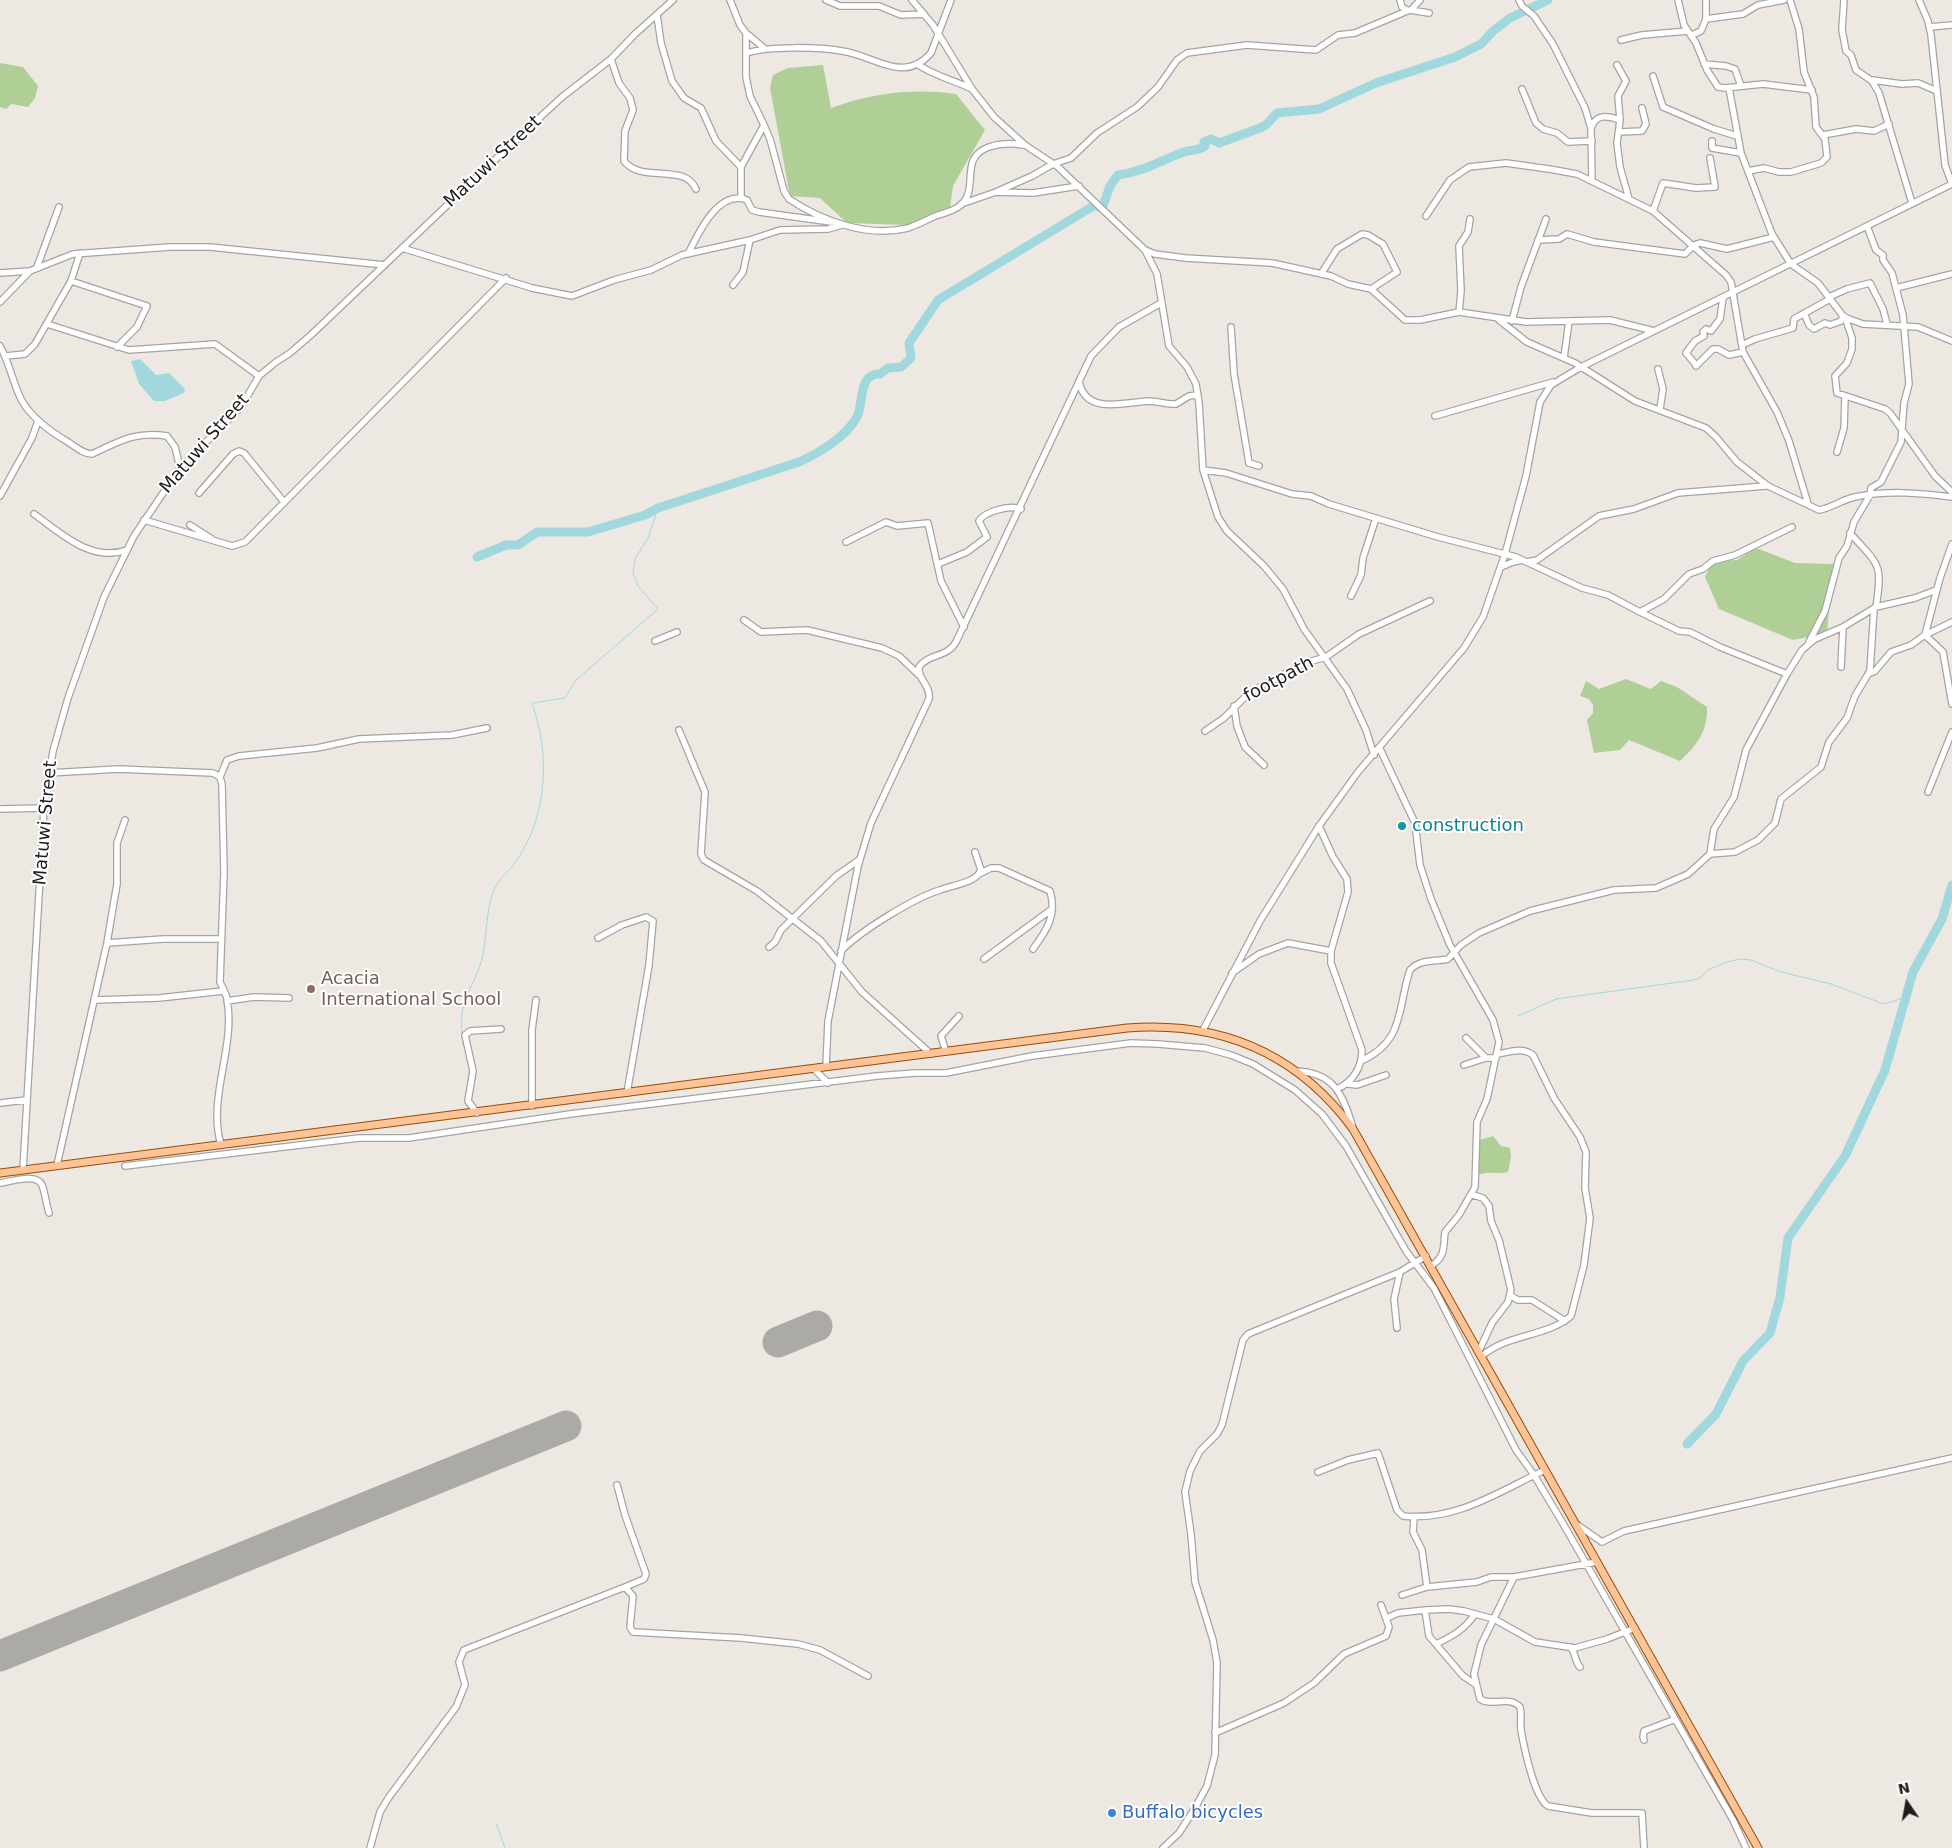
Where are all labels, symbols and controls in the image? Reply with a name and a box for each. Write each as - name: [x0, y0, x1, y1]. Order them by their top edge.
- street label: Matuwi Street: [440, 111, 546, 213]
- street label: Matuwi Street: [156, 390, 254, 498]
- street label: footpath: [1240, 653, 1318, 707]
- street label: Matuwi Street: [30, 760, 62, 886]
- place label: construction: [1412, 815, 1524, 837]
- marker: construction: [1396, 820, 1408, 832]
- place label: Acacia International School: [321, 968, 501, 1011]
- marker: Acacia International School: [305, 983, 317, 995]
- north arrow: [1882, 1778, 1932, 1828]
- text: N: [1896, 1779, 1911, 1797]
- place label: Buffalo bicycles: [1122, 1802, 1263, 1824]
- marker: Buffalo bicycles: [1106, 1807, 1118, 1819]

